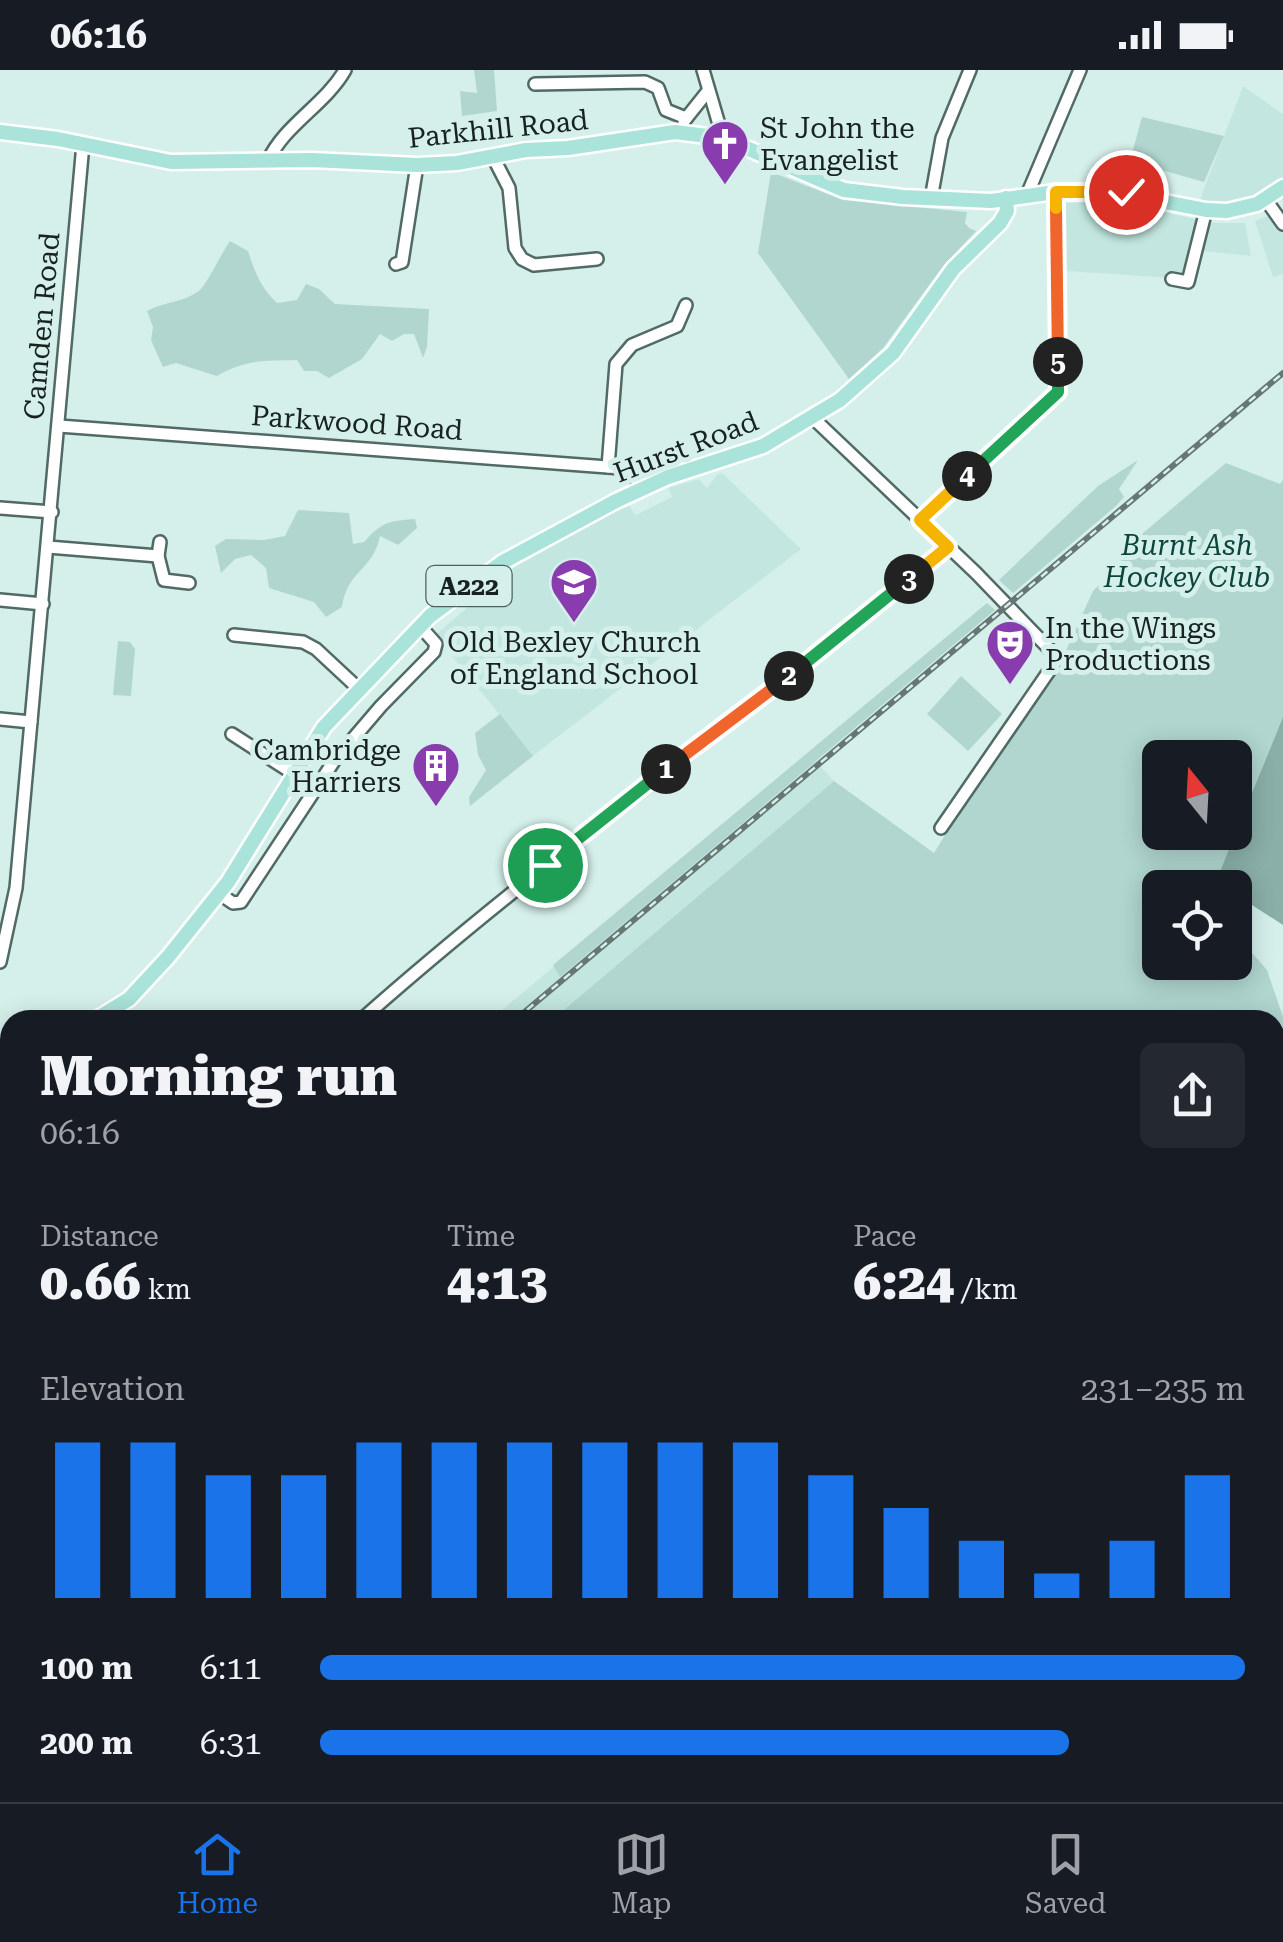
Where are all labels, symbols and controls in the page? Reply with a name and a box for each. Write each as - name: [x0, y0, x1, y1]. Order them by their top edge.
- text: 06:16: [50, 13, 147, 57]
- street label: Parkhill Road: [406, 103, 590, 155]
- place label: St John the Evangelist: [760, 112, 915, 177]
- church icon: St John the Evangelist: [699, 118, 751, 186]
- pin: [1084, 150, 1169, 235]
- icon: check: [1099, 165, 1154, 220]
- street label: Camden Road: [17, 231, 67, 421]
- pin: 5: [1033, 337, 1083, 387]
- text: 5: [1050, 345, 1066, 378]
- street label: Parkwood Road: [250, 399, 464, 447]
- street label: Hurst Road: [609, 404, 763, 490]
- pin: 4: [942, 451, 992, 501]
- text: 4: [959, 459, 975, 492]
- park label: Burnt Ash Hockey Club: [1103, 529, 1270, 594]
- pin: 3: [884, 554, 934, 604]
- school or university icon: Old Bexley Church of England School: [548, 556, 600, 624]
- text: 3: [901, 562, 917, 595]
- road number: A222: [426, 566, 512, 606]
- place label: In the Wings Productions: [1045, 612, 1216, 677]
- theatre icon: In the Wings Productions: [984, 618, 1036, 686]
- place label: Old Bexley Church of England School: [447, 626, 701, 691]
- pin: 2: [764, 651, 814, 701]
- text: 2: [781, 659, 797, 692]
- place label: Cambridge Harriers: [254, 734, 401, 799]
- building icon: Cambridge Harriers: [410, 740, 462, 808]
- north arrow: [1142, 740, 1252, 850]
- map controls: [1142, 740, 1252, 980]
- pin: 1: [641, 744, 691, 794]
- text: 1: [658, 752, 674, 785]
- pin: [503, 823, 588, 908]
- icon: arrive: [518, 838, 573, 893]
- button: locate: [1142, 870, 1252, 980]
- button: share: [1140, 1043, 1245, 1148]
- text: Morning run: [40, 1044, 397, 1108]
- text: 06:16: [40, 1114, 120, 1152]
- text: Distance: [40, 1220, 159, 1253]
- text: Time: [447, 1220, 515, 1253]
- text: Pace: [853, 1220, 917, 1253]
- text: 0.66: [40, 1253, 141, 1311]
- text: 4:13: [447, 1253, 547, 1311]
- text: 6:24: [853, 1253, 954, 1311]
- text: km: [141, 1273, 191, 1306]
- text: /km: [954, 1273, 1017, 1306]
- text: Elevation: [40, 1370, 185, 1408]
- text: 231–235 m: [1081, 1370, 1245, 1408]
- text: 100 m: [40, 1649, 133, 1687]
- text: 6:11: [200, 1649, 262, 1687]
- text: 200 m: [40, 1724, 133, 1762]
- text: 6:31: [200, 1724, 262, 1762]
- tab: Home: [177, 1827, 258, 1920]
- tab: Map: [612, 1827, 671, 1920]
- tab: Saved: [1025, 1827, 1106, 1920]

